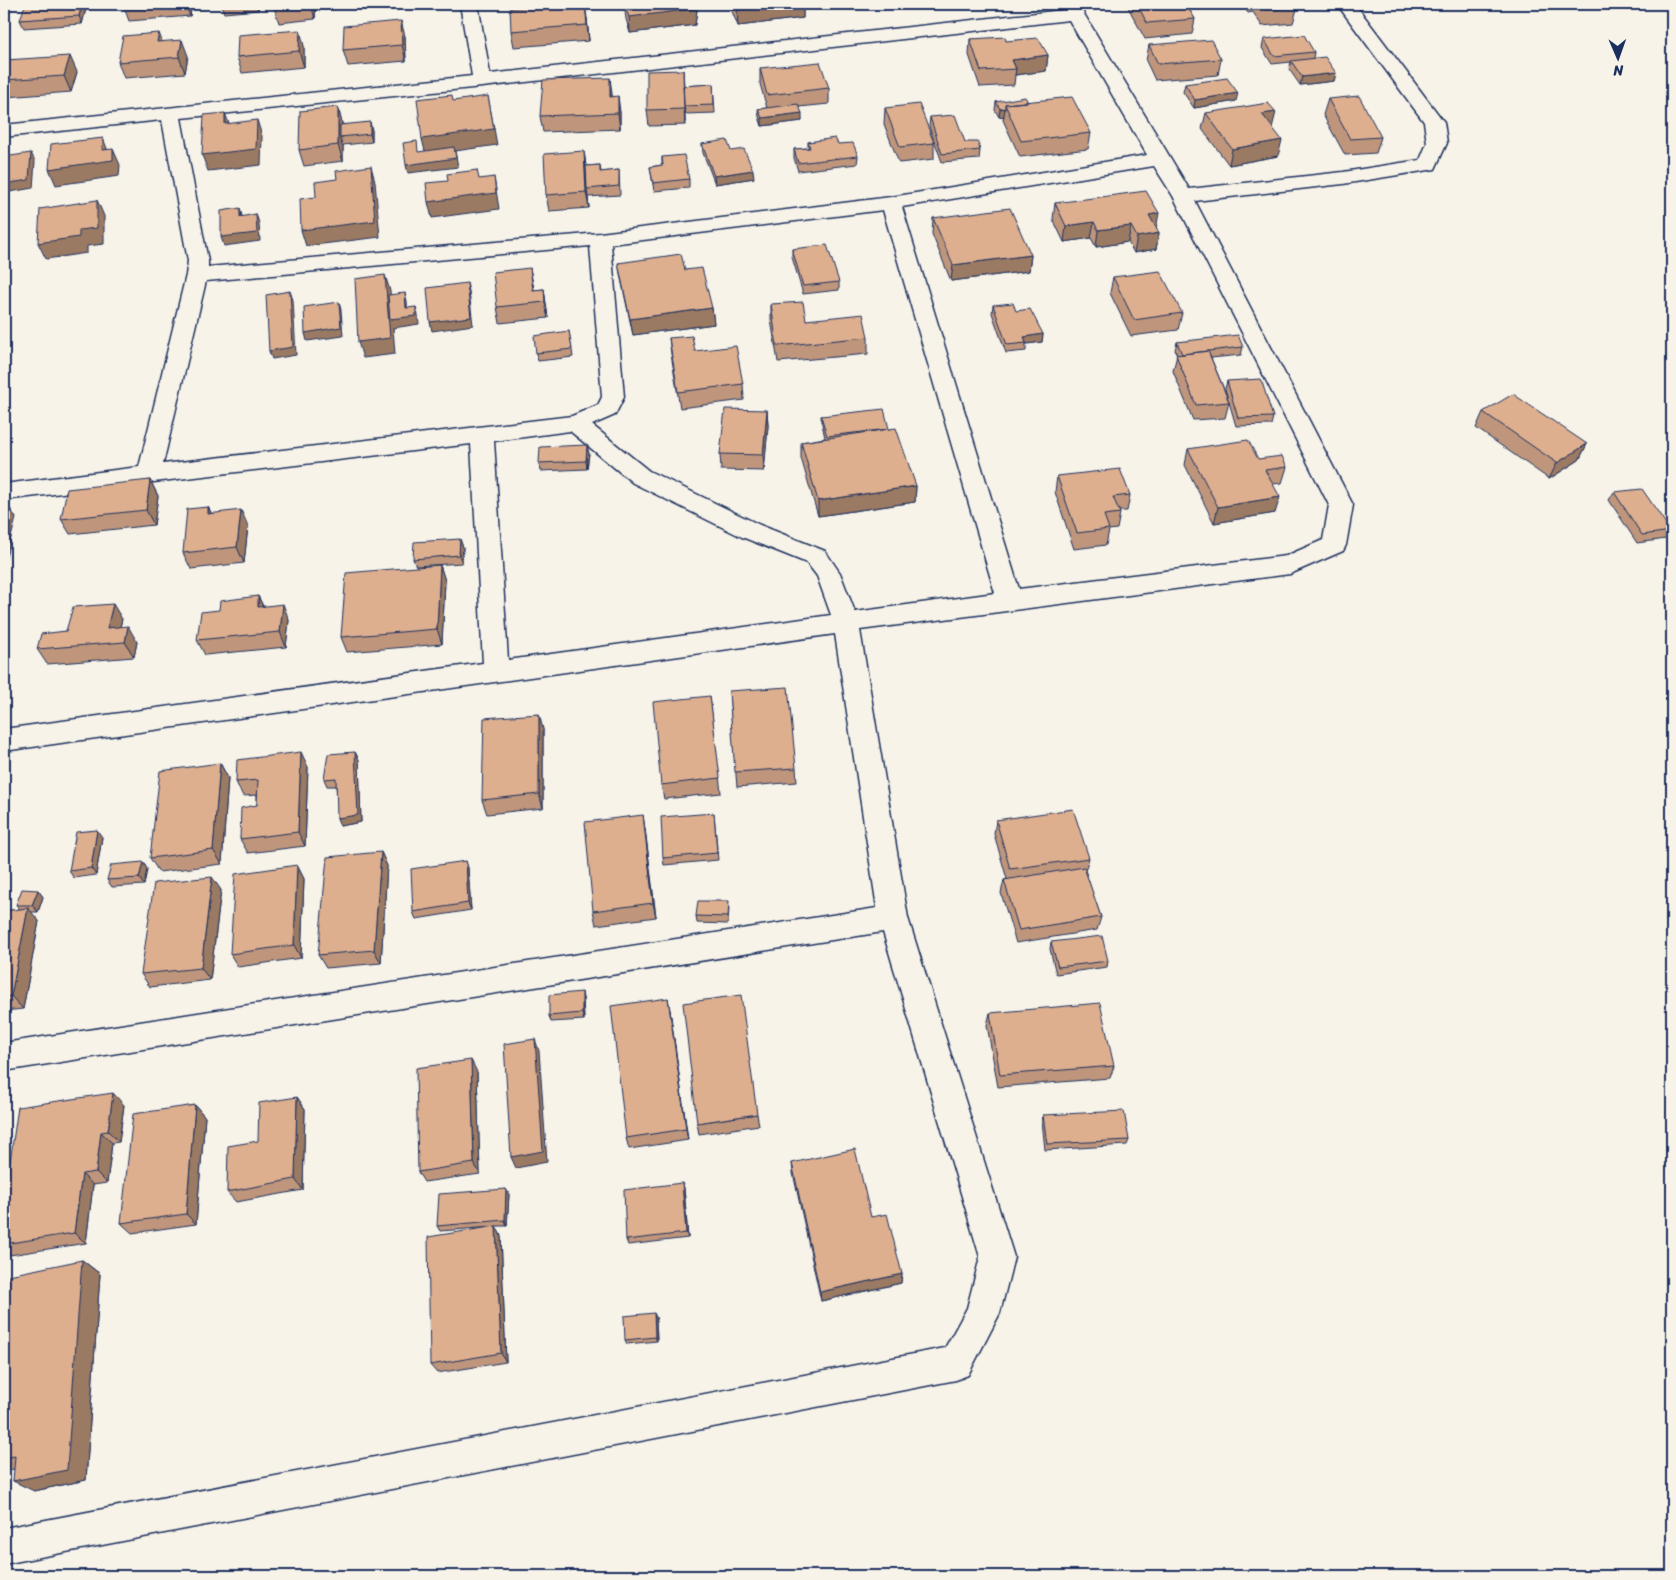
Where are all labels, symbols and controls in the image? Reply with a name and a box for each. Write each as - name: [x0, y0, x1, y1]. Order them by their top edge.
- north arrow: [1594, 32, 1644, 82]
- text: N: [1613, 58, 1625, 83]

